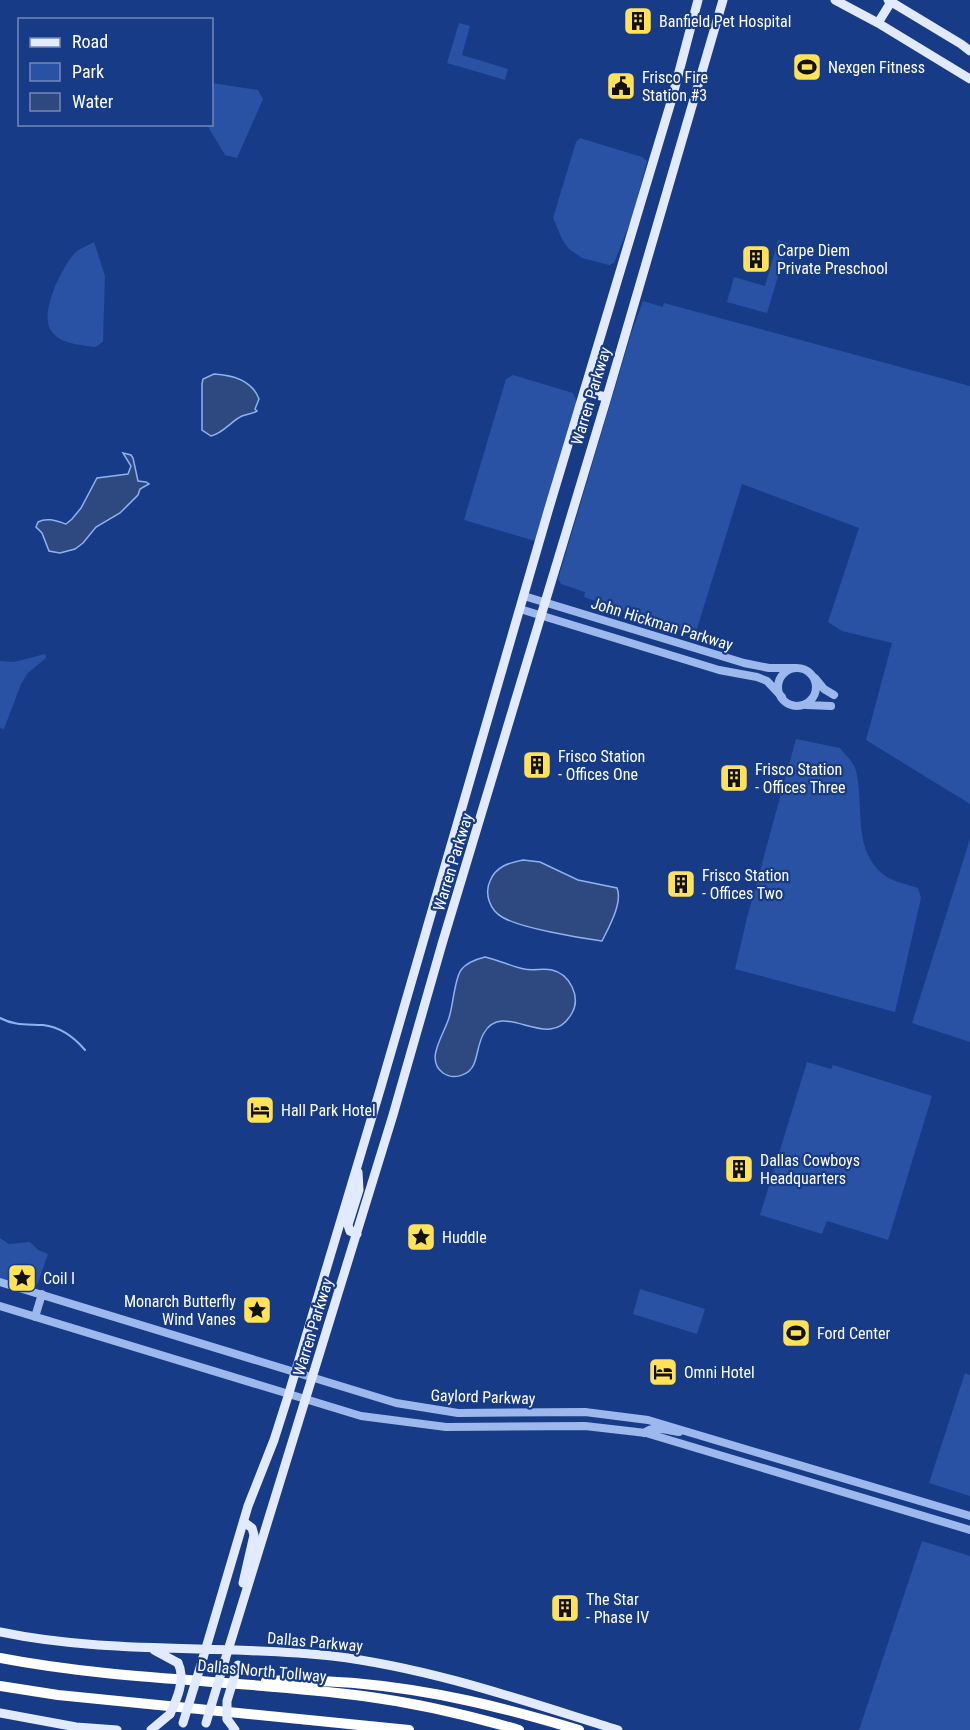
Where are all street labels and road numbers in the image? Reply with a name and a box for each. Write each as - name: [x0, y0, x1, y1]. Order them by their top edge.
- street label: Warren Parkway: [567, 344, 615, 447]
- street label: John Hickman Parkway: [589, 593, 736, 655]
- street label: Warren Parkway: [429, 810, 477, 913]
- street label: Warren Parkway: [289, 1275, 337, 1378]
- street label: Gaylord Parkway: [430, 1386, 536, 1408]
- street label: Dallas Parkway: [266, 1628, 364, 1656]
- street label: Dallas North Tollway: [197, 1656, 328, 1686]

